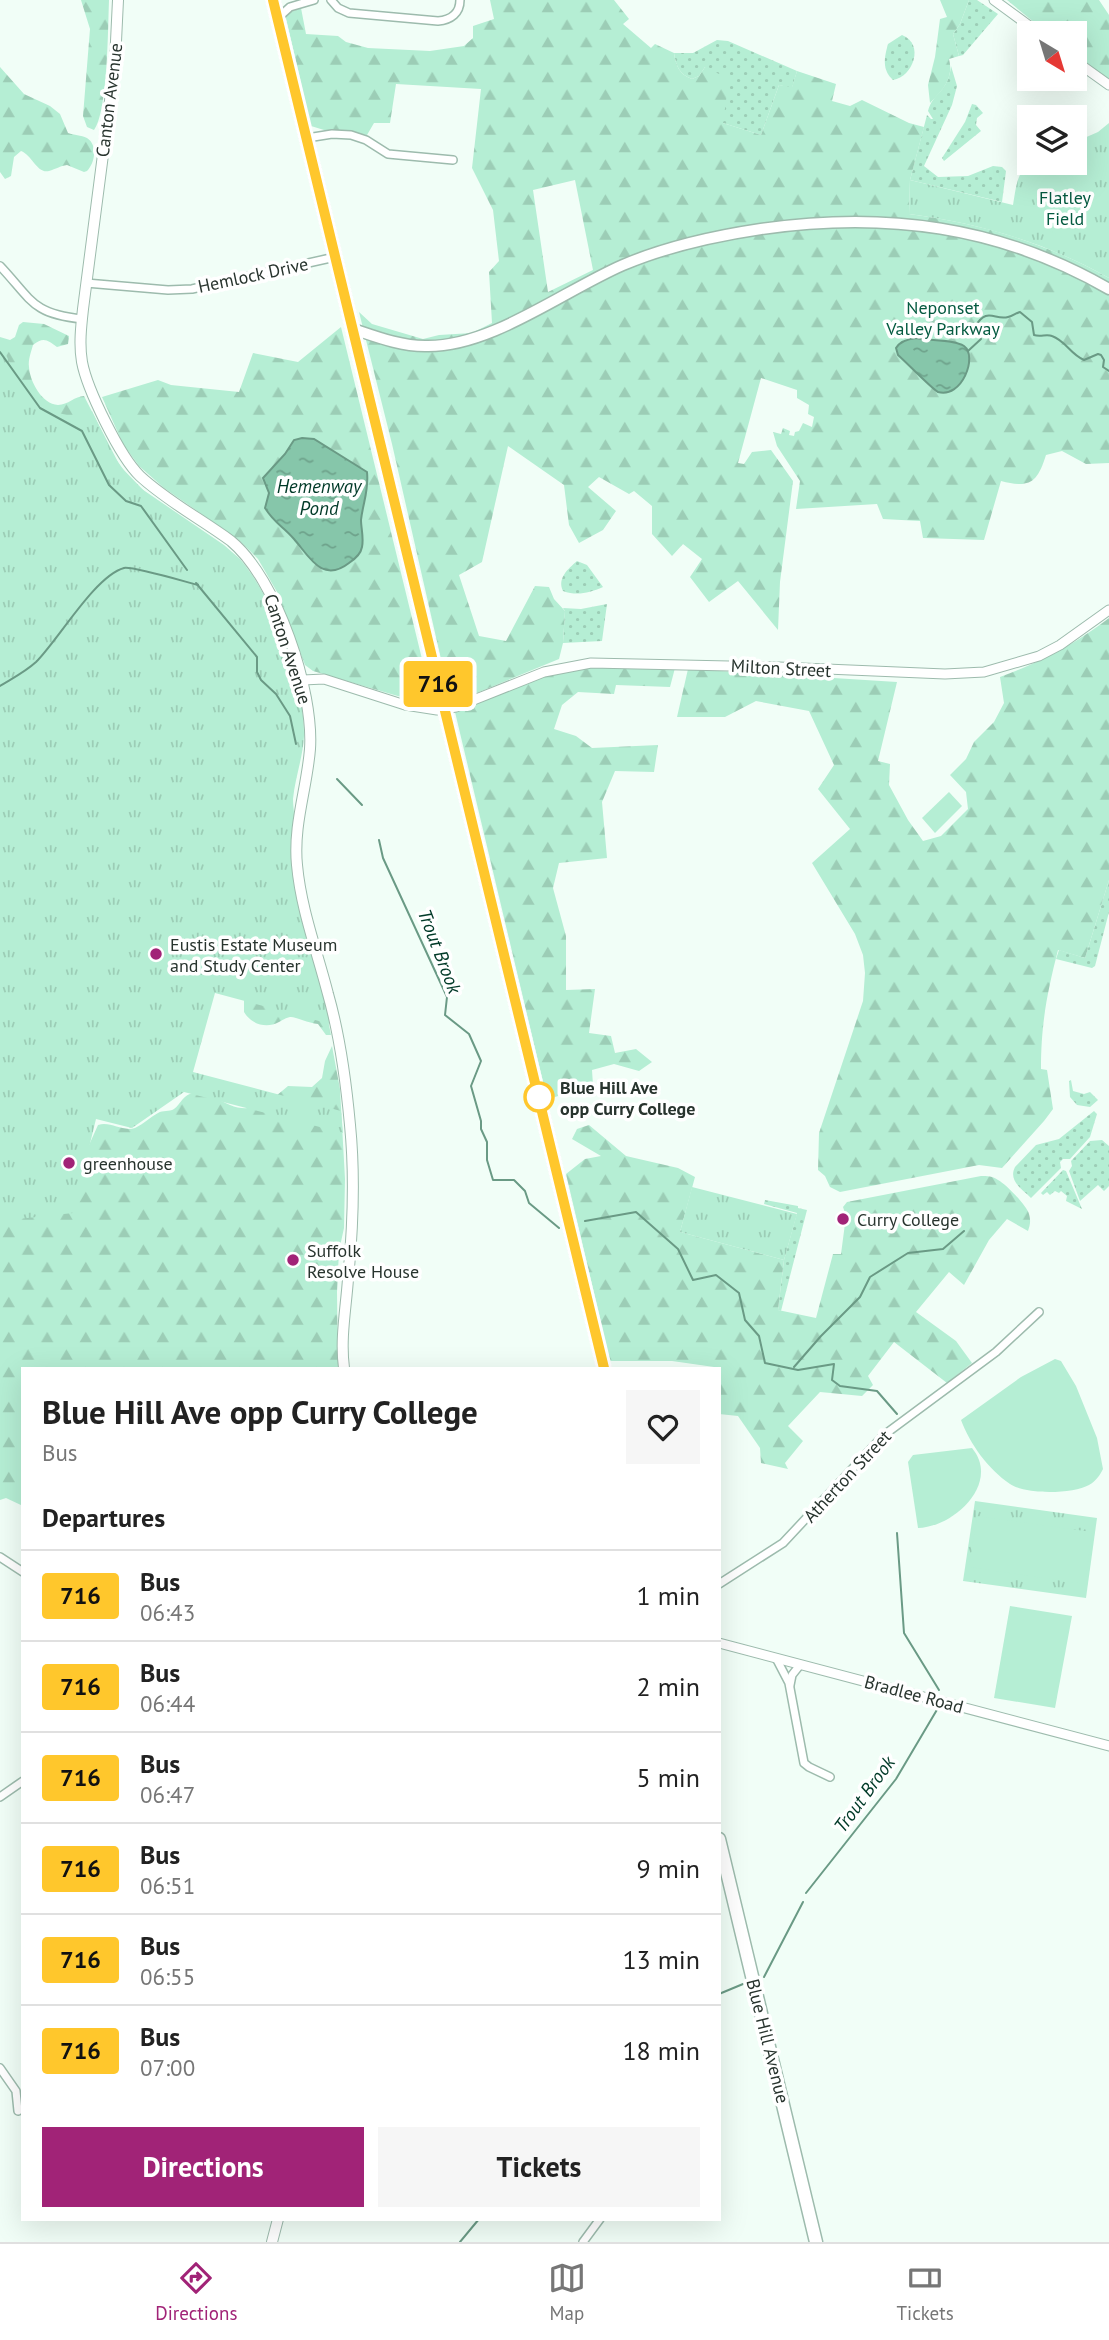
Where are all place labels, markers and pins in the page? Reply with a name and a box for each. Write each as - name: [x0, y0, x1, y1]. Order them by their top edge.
- place label: Eustis Estate Museum and Study Center: [170, 933, 337, 977]
- marker: Eustis Estate Museum and Study Center: [148, 946, 164, 962]
- place label: Blue Hill Ave opp Curry College: [560, 1076, 695, 1120]
- marker: Blue Hill Ave opp Curry College: [524, 1082, 554, 1112]
- place label: greenhouse: [83, 1152, 173, 1175]
- marker: greenhouse: [61, 1155, 77, 1171]
- place label: Curry College: [857, 1208, 959, 1231]
- marker: Curry College: [835, 1211, 851, 1227]
- place label: Suffolk Resolve House: [307, 1239, 419, 1283]
- marker: Suffolk Resolve House: [285, 1252, 301, 1268]

